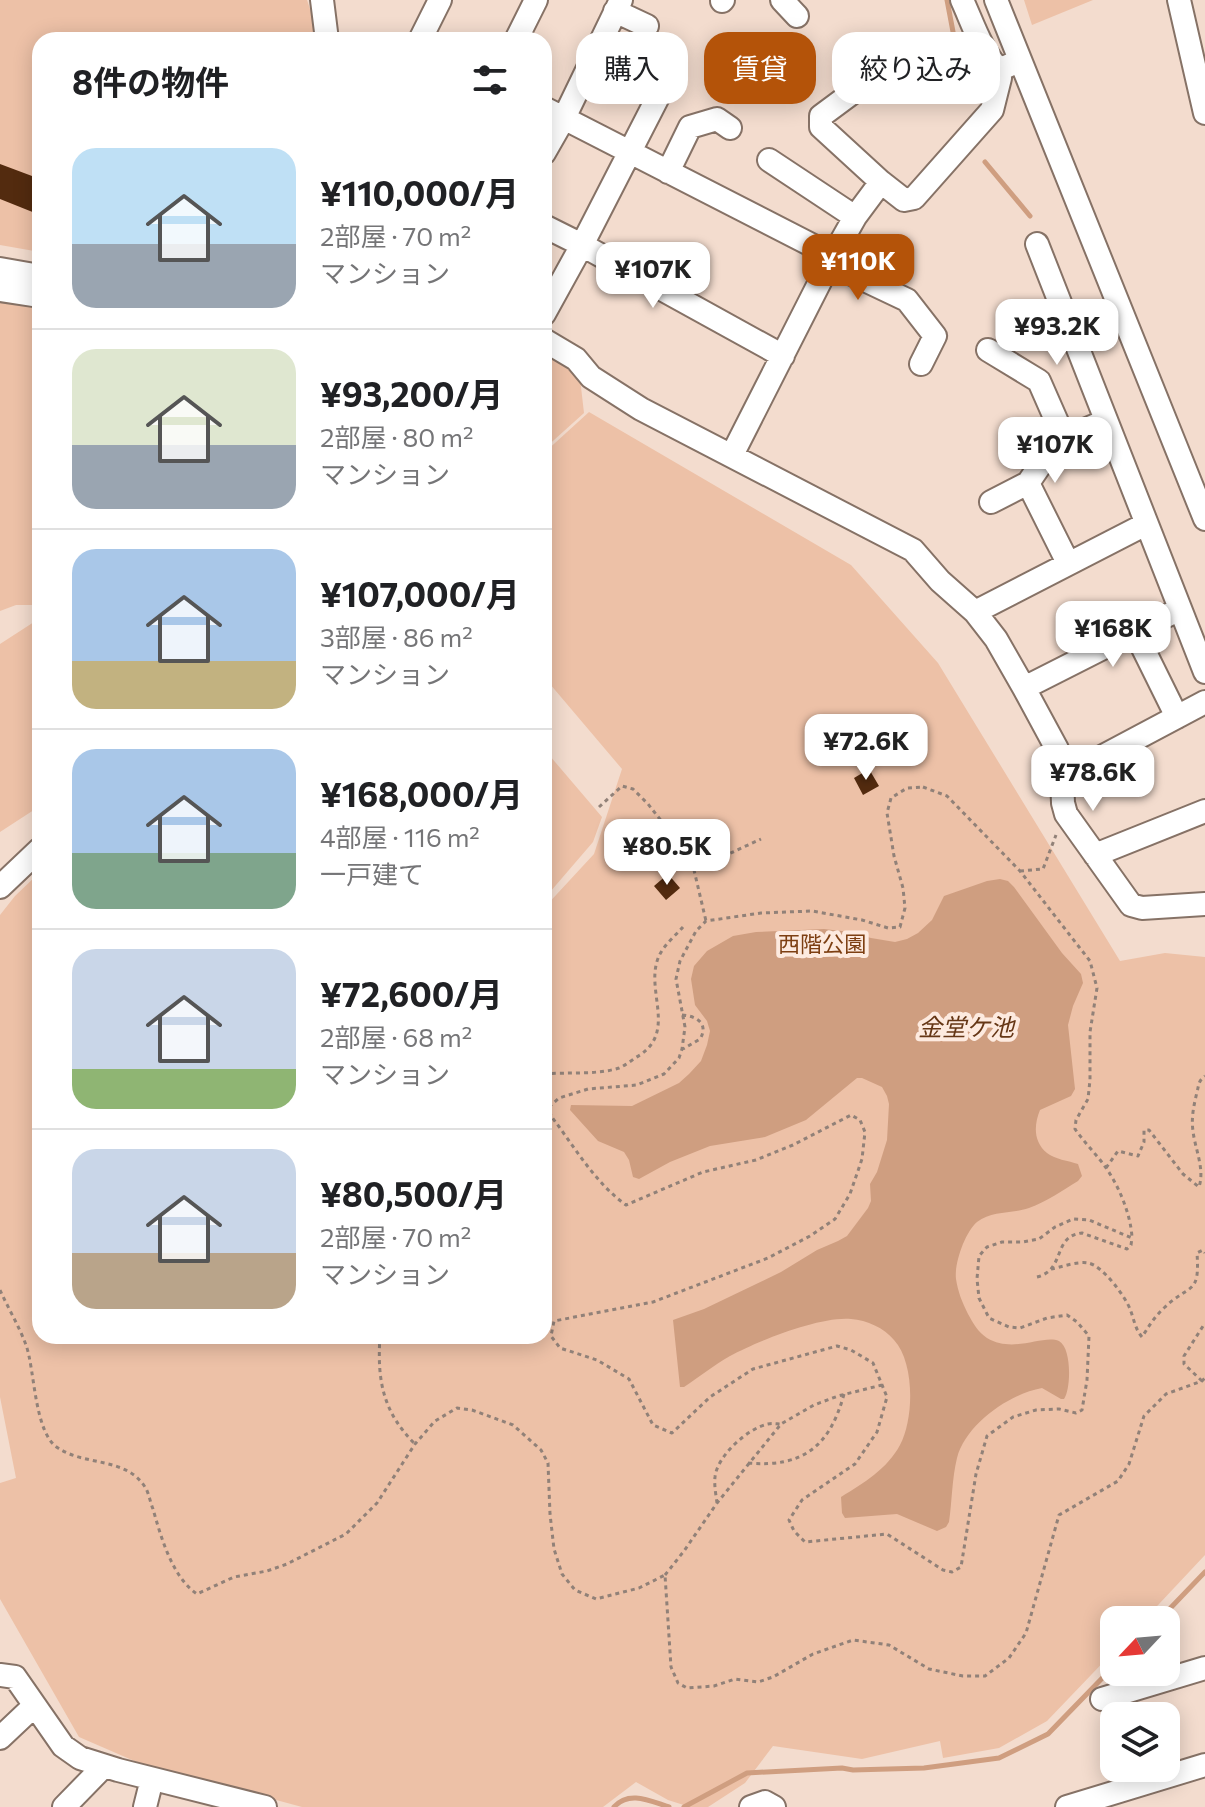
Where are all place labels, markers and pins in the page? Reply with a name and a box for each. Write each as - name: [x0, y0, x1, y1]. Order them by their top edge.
- pin: ¥110K: [802, 234, 914, 302]
- pin: ¥107K: [597, 242, 709, 310]
- pin: ¥93.2K: [992, 299, 1122, 367]
- pin: ¥107K: [999, 417, 1111, 485]
- pin: ¥168K: [1057, 601, 1169, 669]
- pin: ¥72.6K: [801, 714, 931, 782]
- pin: ¥78.6K: [1028, 745, 1158, 813]
- pin: ¥80.5K: [602, 819, 732, 887]

